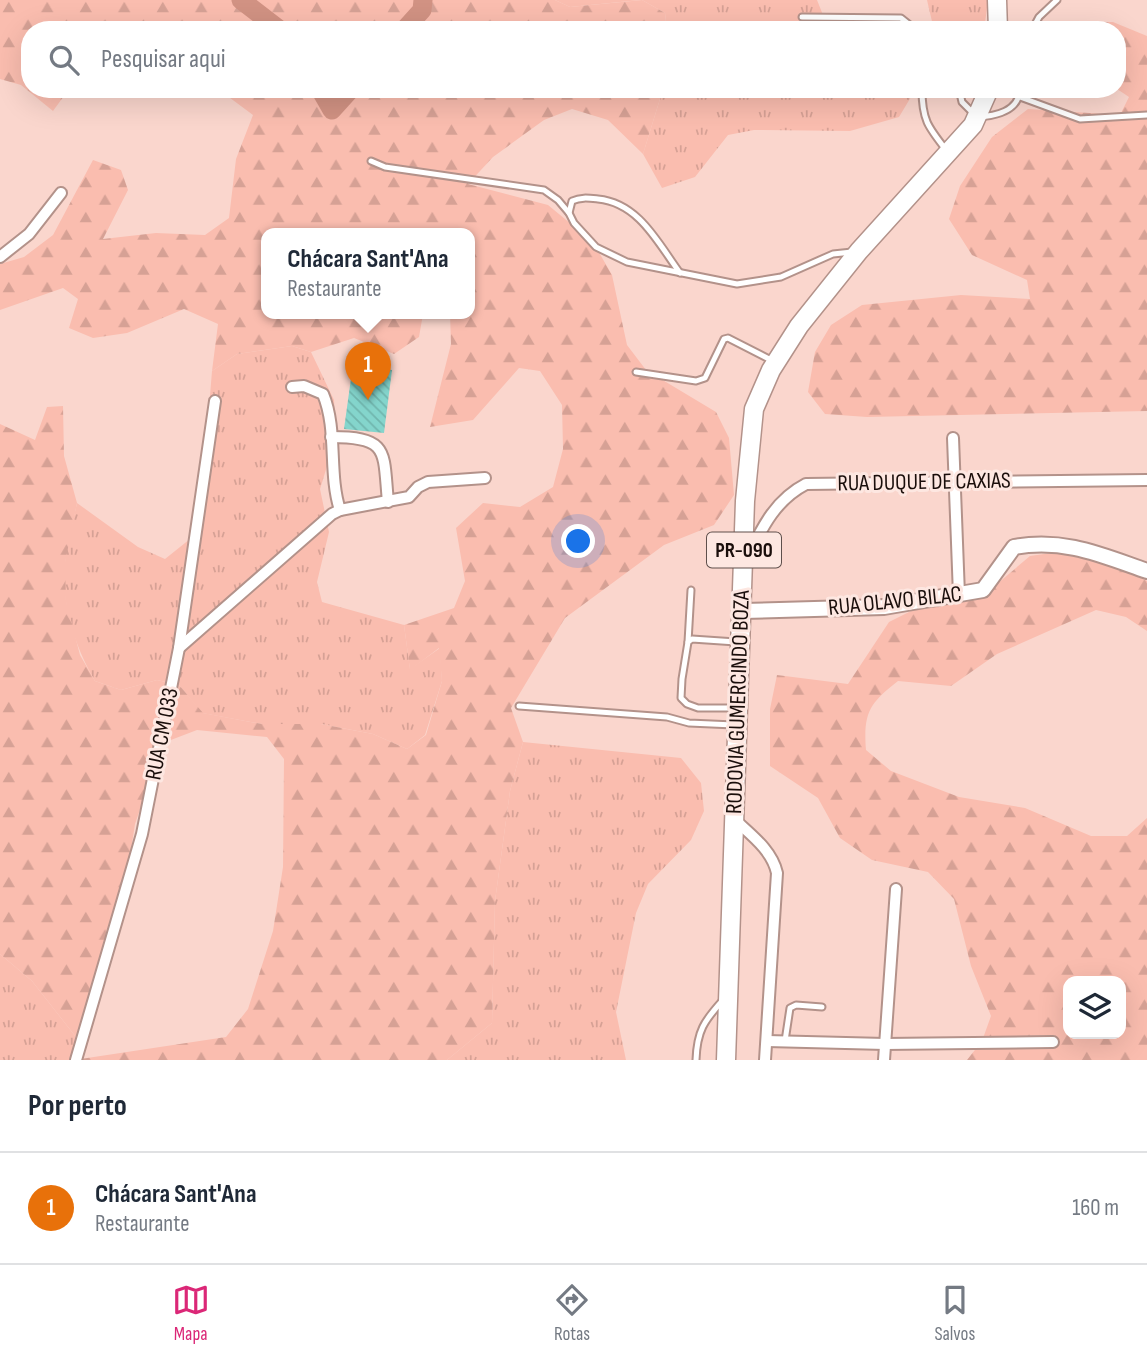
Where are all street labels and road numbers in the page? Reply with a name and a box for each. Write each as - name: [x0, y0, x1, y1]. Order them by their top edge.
- street label: RUA DUQUE DE CAXIAS: [837, 466, 1011, 498]
- road number: PR-090: [707, 532, 781, 568]
- street label: RUA OLAVO BILAC: [827, 580, 963, 622]
- street label: RODOVIA GUMERCINDO BOZA: [720, 589, 756, 814]
- street label: RUA CM 033: [139, 686, 185, 782]

